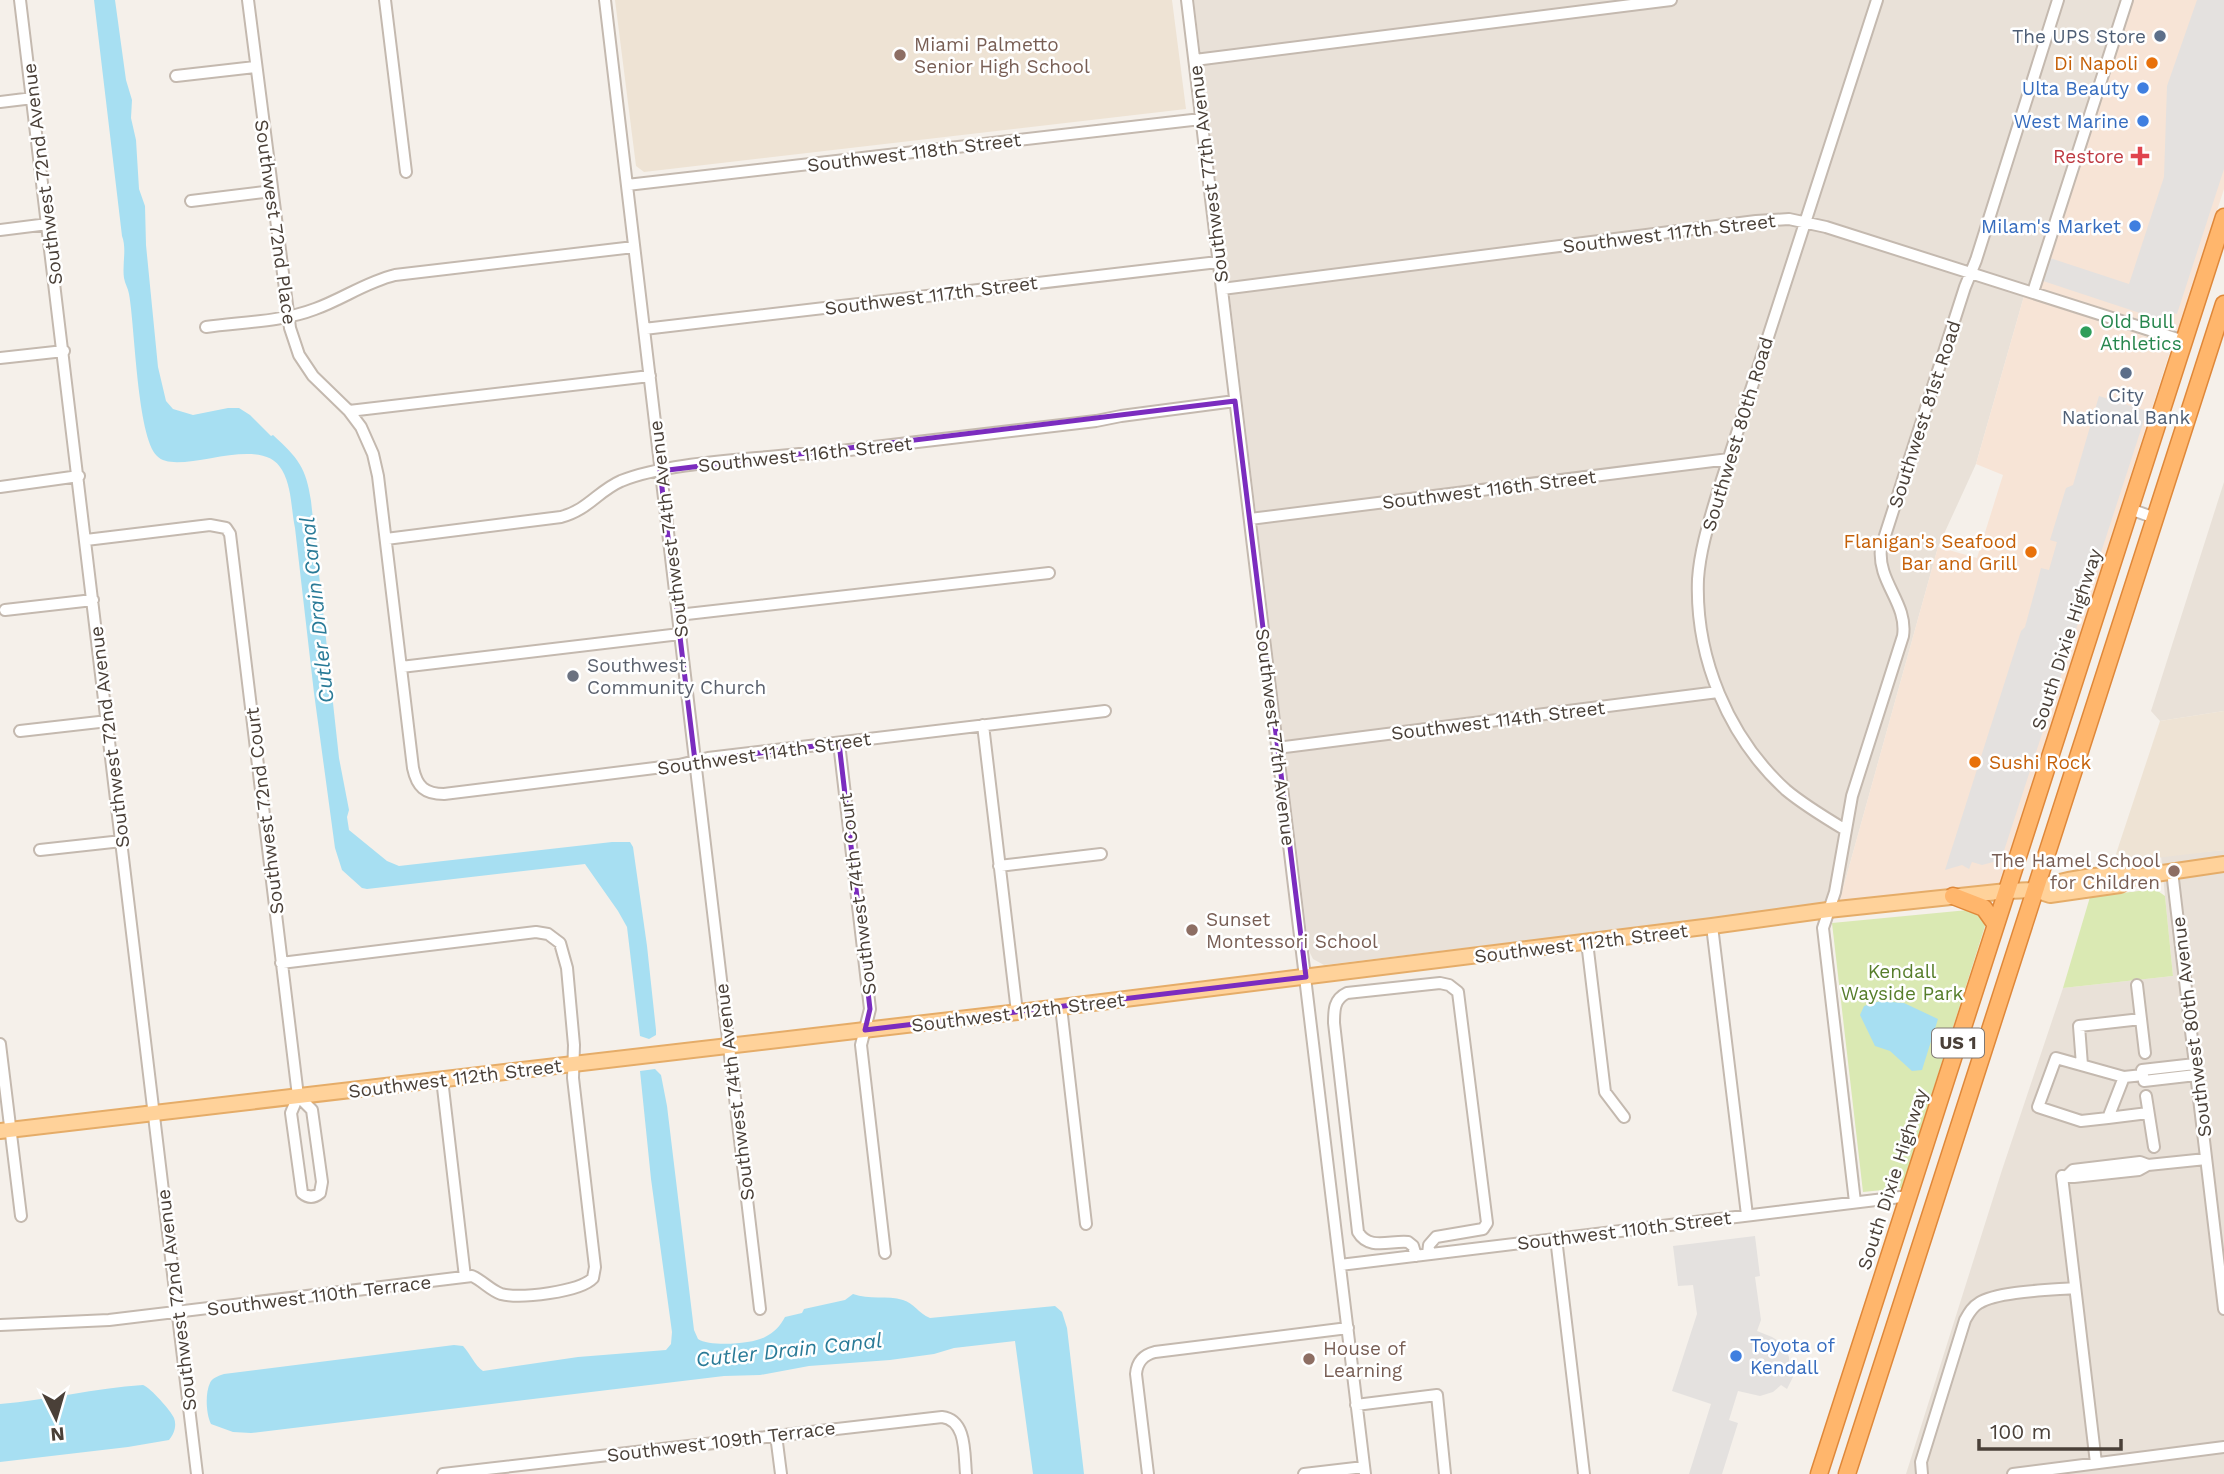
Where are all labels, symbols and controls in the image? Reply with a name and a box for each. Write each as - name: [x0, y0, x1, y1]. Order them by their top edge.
- place label: The UPS Store: [2012, 25, 2146, 48]
- marker: The UPS Store: [2152, 28, 2168, 44]
- place label: Miami Palmetto Senior High School: [914, 33, 1090, 78]
- marker: Miami Palmetto Senior High School: [892, 47, 908, 63]
- place label: Di Napoli: [2054, 52, 2138, 75]
- marker: Di Napoli: [2144, 55, 2160, 71]
- street label: Southwest 72nd Avenue: [17, 62, 68, 286]
- street label: Southwest 77th Avenue: [1184, 64, 1233, 284]
- place label: Ulta Beauty: [2022, 77, 2129, 100]
- marker: Ulta Beauty: [2135, 80, 2151, 96]
- place label: West Marine: [2014, 110, 2129, 133]
- marker: West Marine: [2135, 113, 2151, 129]
- street label: Southwest 72nd Place: [250, 118, 301, 326]
- street label: Southwest 118th Street: [806, 128, 1022, 177]
- place label: Restore: [2053, 145, 2124, 168]
- marker: Restore: [2130, 146, 2150, 166]
- street label: Southwest 117th Street: [1561, 209, 1777, 258]
- place label: Milam's Market: [1981, 215, 2121, 238]
- marker: Milam's Market: [2127, 218, 2143, 234]
- street label: Southwest 117th Street: [823, 271, 1039, 320]
- place label: Old Bull Athletics: [2100, 310, 2182, 355]
- street label: Southwest 81st Road: [1883, 317, 1966, 511]
- marker: Old Bull Athletics: [2078, 324, 2094, 340]
- street label: Southwest 80th Road: [1697, 334, 1778, 534]
- marker: City National Bank: [2118, 365, 2134, 381]
- place label: City National Bank: [2062, 384, 2190, 429]
- street label: Southwest 74th Avenue: [644, 419, 693, 639]
- street label: Southwest 116th Street: [697, 432, 913, 477]
- street label: Southwest 116th Street: [1381, 465, 1597, 514]
- water label: Cutler Drain Canal: [294, 516, 339, 705]
- place label: Flanigan's Seafood Bar and Grill: [1843, 530, 2017, 575]
- marker: Flanigan's Seafood Bar and Grill: [2023, 544, 2039, 560]
- street label: South Dixie Highway: [2026, 545, 2107, 733]
- street label: Southwest 72nd Avenue: [84, 625, 135, 849]
- street label: Southwest 77th Avenue: [1251, 627, 1300, 847]
- place label: Southwest Community Church: [587, 654, 766, 699]
- marker: Southwest Community Church: [565, 668, 581, 684]
- street label: Southwest 114th Street: [1390, 696, 1606, 745]
- street label: Southwest 72nd Court: [240, 706, 289, 916]
- street label: Southwest 114th Street: [656, 727, 872, 780]
- place label: Sushi Rock: [1989, 751, 2091, 774]
- marker: Sushi Rock: [1967, 754, 1983, 770]
- street label: Southwest 74th Court: [834, 791, 881, 996]
- place label: The Hamel School for Children: [1991, 849, 2160, 894]
- marker: The Hamel School for Children: [2166, 863, 2182, 879]
- place label: Sunset Montessori School: [1206, 908, 1378, 953]
- street label: Southwest 80th Avenue: [2167, 915, 2216, 1139]
- street label: Southwest 112th Street: [1473, 919, 1689, 968]
- marker: Sunset Montessori School: [1184, 922, 1200, 938]
- park label: Kendall Wayside Park: [1841, 960, 1963, 1005]
- street label: Southwest 74th Avenue: [710, 982, 759, 1202]
- street label: Southwest 112th Street: [910, 988, 1126, 1037]
- road number: US 1: [1932, 1028, 1984, 1058]
- street label: Southwest 112th Street: [347, 1054, 563, 1103]
- street label: South Dixie Highway: [1852, 1085, 1933, 1273]
- street label: Southwest 72nd Avenue: [151, 1188, 202, 1412]
- street label: Southwest 110th Street: [1516, 1206, 1732, 1255]
- street label: Southwest 110th Terrace: [206, 1270, 433, 1321]
- water label: Cutler Drain Canal: [694, 1327, 883, 1372]
- place label: Toyota of Kendall: [1750, 1334, 1836, 1379]
- place label: House of Learning: [1323, 1337, 1407, 1382]
- marker: Toyota of Kendall: [1728, 1348, 1744, 1364]
- marker: House of Learning: [1301, 1351, 1317, 1367]
- north arrow: [21, 1383, 91, 1453]
- scale bar: [1979, 1408, 2121, 1452]
- street label: Southwest 109th Terrace: [605, 1416, 837, 1467]
- text: 100 m: [1990, 1419, 2052, 1444]
- text: N: [49, 1422, 65, 1447]

